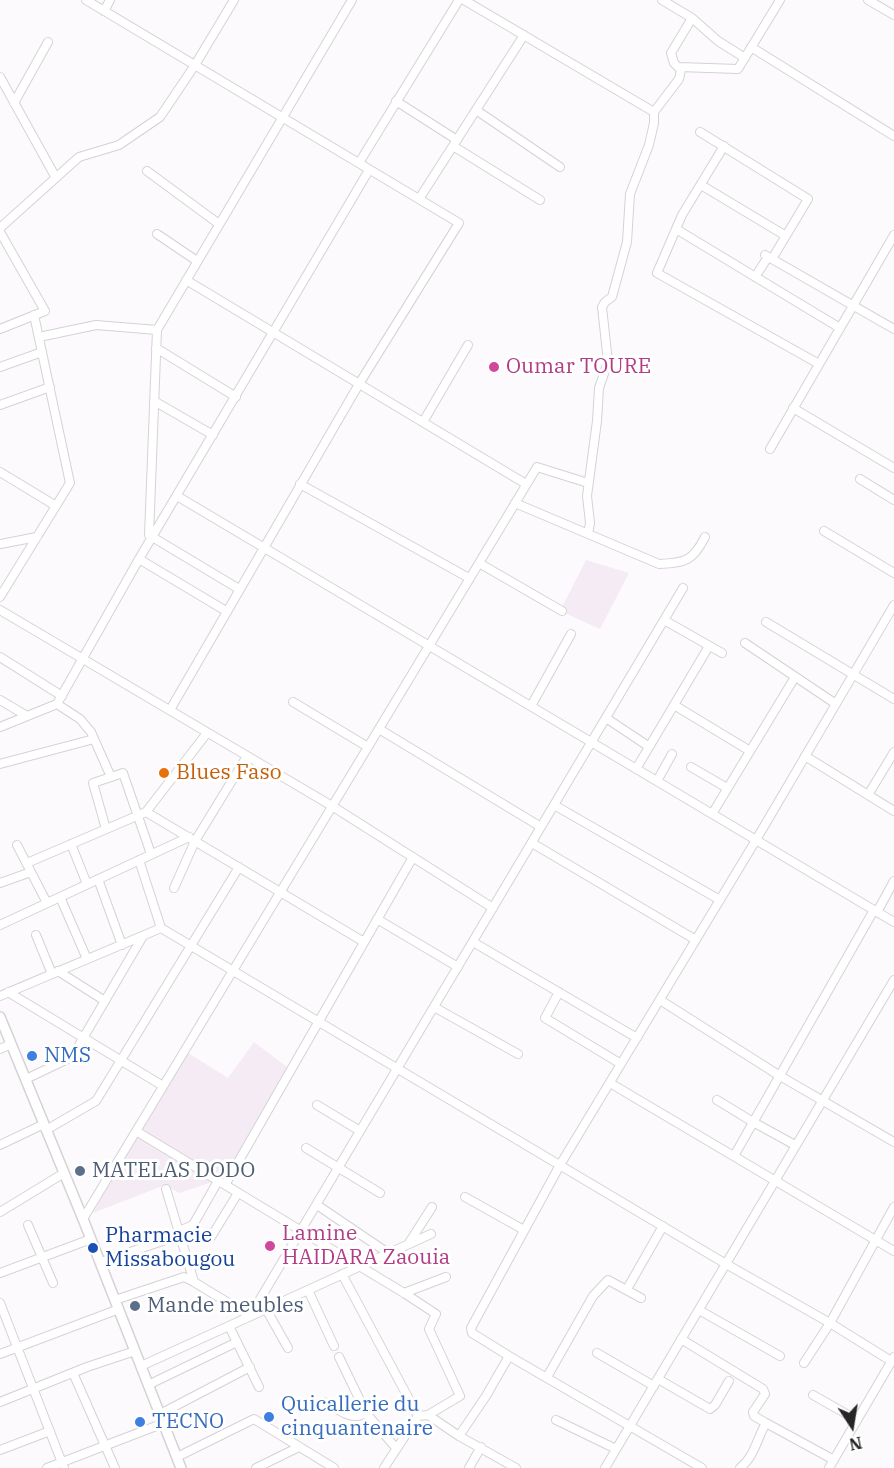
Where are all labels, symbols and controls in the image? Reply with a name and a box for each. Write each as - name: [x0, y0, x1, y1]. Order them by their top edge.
- place label: Oumar TOURE: [506, 354, 651, 380]
- marker: Oumar TOURE: [487, 360, 501, 374]
- place label: Blues Faso: [176, 760, 282, 786]
- marker: Blues Faso: [157, 766, 171, 780]
- place label: NMS: [44, 1043, 91, 1069]
- marker: NMS: [25, 1049, 39, 1063]
- place label: MATELAS DODO: [92, 1158, 255, 1184]
- marker: MATELAS DODO: [73, 1164, 87, 1178]
- place label: Lamine HAIDARA Zaouia: [282, 1221, 450, 1271]
- place label: Pharmacie Missabougou: [105, 1223, 235, 1273]
- marker: Lamine HAIDARA Zaouia: [263, 1239, 277, 1253]
- marker: Pharmacie Missabougou: [86, 1241, 100, 1255]
- place label: Mande meubles: [147, 1293, 304, 1319]
- marker: Mande meubles: [128, 1299, 142, 1313]
- place label: Quicallerie du cinquantenaire: [281, 1392, 433, 1442]
- north arrow: [822, 1396, 882, 1456]
- place label: TECNO: [152, 1409, 224, 1435]
- marker: Quicallerie du cinquantenaire: [262, 1410, 276, 1424]
- marker: TECNO: [133, 1415, 147, 1429]
- text: N: [847, 1433, 864, 1455]

